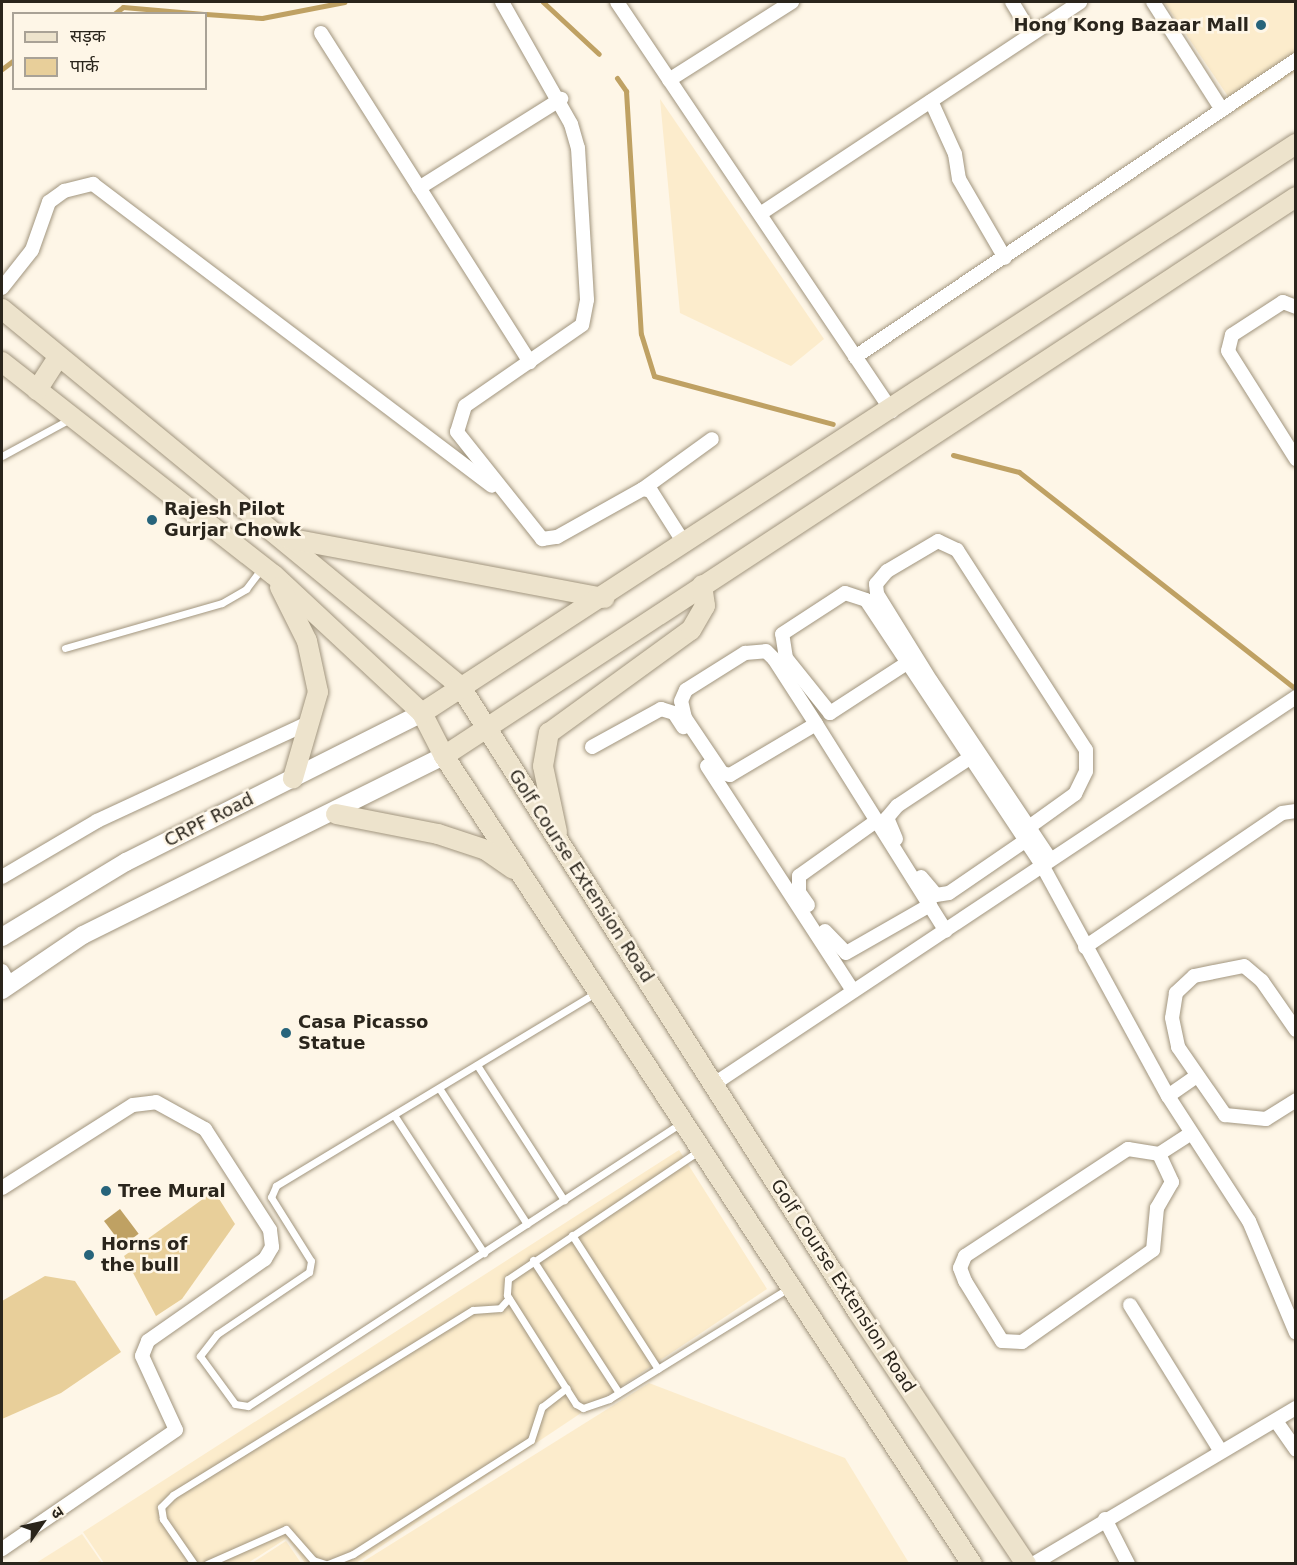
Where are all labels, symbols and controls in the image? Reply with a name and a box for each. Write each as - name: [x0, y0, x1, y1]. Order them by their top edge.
- legend: [12, 12, 207, 90]
- place label: Hong Kong Bazaar Mall: [1013, 14, 1249, 36]
- marker: Hong Kong Bazaar Mall: [1254, 18, 1268, 32]
- text: सड़क: [70, 25, 106, 46]
- text: पार्क: [70, 55, 99, 76]
- place label: Rajesh Pilot Gurjar Chowk: [164, 499, 301, 542]
- marker: Rajesh Pilot Gurjar Chowk: [145, 513, 159, 527]
- street label: Golf Course Extension Road: [504, 765, 658, 987]
- street label: CRPF Road: [161, 788, 257, 852]
- place label: Casa Picasso Statue: [298, 1012, 428, 1054]
- marker: Casa Picasso Statue: [279, 1026, 293, 1040]
- street label: Golf Course Extension Road: [766, 1175, 920, 1397]
- place label: Tree Mural: [118, 1180, 226, 1202]
- marker: Tree Mural: [99, 1184, 113, 1198]
- place label: Horns of the bull: [101, 1234, 187, 1276]
- marker: Horns of the bull: [82, 1248, 96, 1262]
- north arrow: [12, 1493, 72, 1553]
- text: उ: [47, 1503, 68, 1522]

